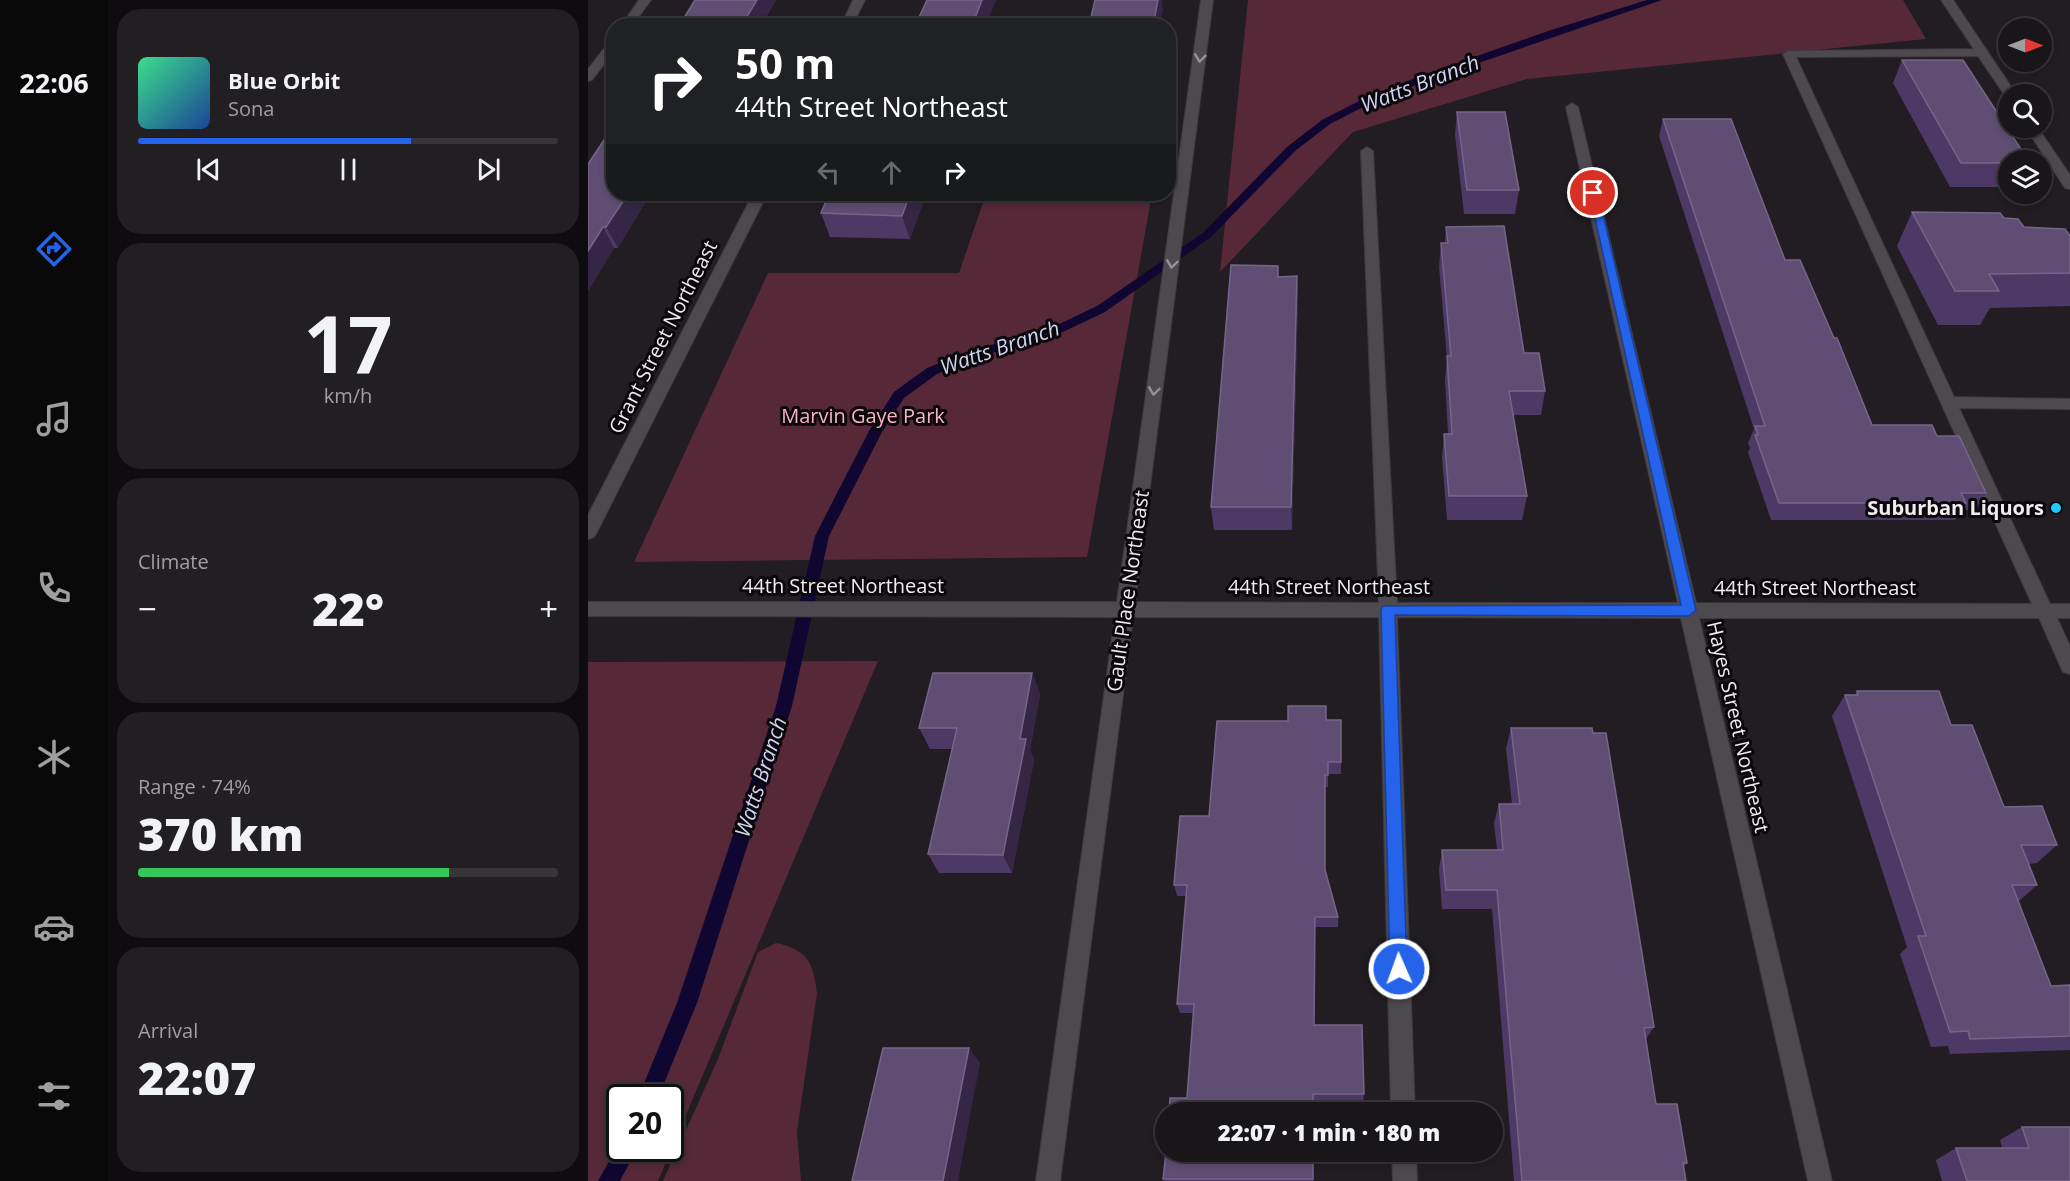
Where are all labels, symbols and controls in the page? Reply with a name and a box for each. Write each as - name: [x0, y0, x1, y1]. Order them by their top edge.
- north arrow: [1998, 18, 2052, 72]
- map controls: [1998, 18, 2052, 204]
- text: 50 m: [735, 34, 835, 91]
- icon: right: [636, 42, 714, 120]
- water label: Watts Branch: [1356, 48, 1483, 118]
- one-way arrow: [1194, 53, 1207, 63]
- text: 22:06: [19, 64, 89, 101]
- text: Blue Orbit: [228, 65, 340, 95]
- button: search: [1998, 84, 2052, 138]
- text: 44th Street Northeast: [735, 88, 1008, 125]
- text: Sona: [228, 95, 274, 122]
- button: layers: [1998, 150, 2052, 204]
- icon: previous: [192, 153, 225, 186]
- icon: pause: [332, 153, 365, 186]
- icon: next: [472, 153, 505, 186]
- icon: left: [812, 156, 845, 189]
- icon: ahead: [875, 156, 908, 189]
- icon: right: [938, 156, 971, 189]
- pin: [1567, 167, 1618, 218]
- icon: arrive: [1576, 176, 1609, 209]
- icon: directions: [33, 228, 75, 270]
- street label: Grant Street Northeast: [602, 236, 723, 438]
- one-way arrow: [1167, 259, 1179, 268]
- text: 17: [303, 290, 393, 396]
- water label: Watts Branch: [936, 314, 1063, 381]
- text: km/h: [324, 382, 372, 409]
- one-way arrow: [1149, 386, 1161, 395]
- icon: music: [33, 398, 75, 440]
- park label: Marvin Gaye Park: [781, 402, 945, 429]
- street label: Gault Place Northeast: [1100, 488, 1155, 693]
- place label: Suburban Liquors: [1867, 494, 2044, 521]
- marker: Suburban Liquors: [2049, 501, 2063, 515]
- text: Climate: [138, 548, 209, 575]
- icon: phone: [33, 567, 75, 609]
- street label: 44th Street Northeast: [742, 572, 944, 599]
- street label: 44th Street Northeast: [1228, 573, 1430, 600]
- street label: 44th Street Northeast: [1714, 574, 1916, 601]
- text: 22°: [312, 578, 384, 639]
- text: −: [138, 586, 157, 631]
- text: +: [539, 586, 558, 631]
- street label: Hayes Street Northeast: [1701, 618, 1776, 835]
- water label: Watts Branch: [727, 713, 793, 840]
- icon: climate: [33, 736, 75, 778]
- text: Range · 74%: [138, 773, 251, 800]
- text: 370 km: [138, 803, 303, 864]
- icon: car: [33, 906, 75, 948]
- position arrow: [1367, 937, 1431, 1001]
- text: Arrival: [138, 1017, 198, 1044]
- text: 22:07: [138, 1047, 256, 1108]
- icon: filters: [33, 1075, 75, 1117]
- speed limit sign: 20: [606, 1084, 684, 1162]
- text: 22:07 · 1 min · 180 m: [1218, 1117, 1440, 1147]

